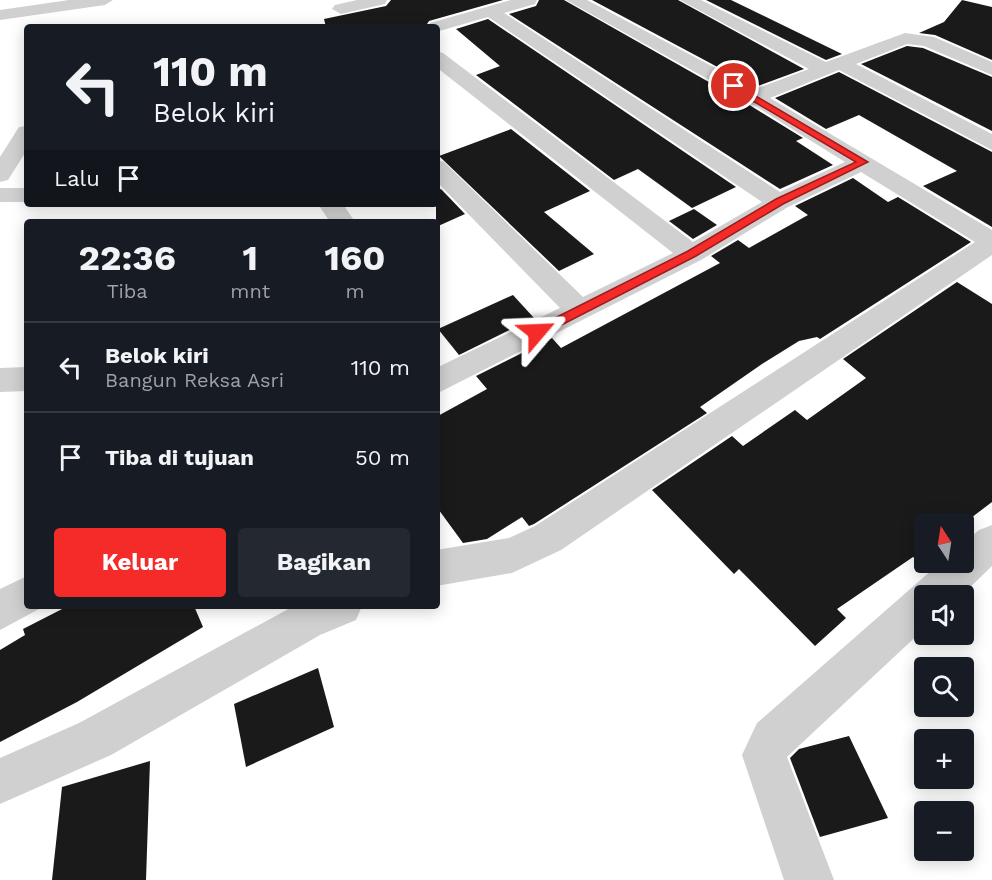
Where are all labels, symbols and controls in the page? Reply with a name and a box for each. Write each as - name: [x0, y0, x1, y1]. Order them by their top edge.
- text: 110 m: [153, 47, 268, 96]
- icon: left: [54, 48, 132, 126]
- pin: [708, 60, 759, 111]
- icon: arrive: [717, 69, 750, 102]
- text: Belok kiri: [153, 97, 275, 129]
- icon: arrive: [112, 162, 145, 195]
- text: Lalu: [54, 166, 100, 191]
- text: 22:36: [79, 237, 176, 279]
- text: 1: [242, 237, 258, 279]
- text: 160: [325, 237, 385, 279]
- text: Tiba: [107, 279, 148, 303]
- text: mnt: [230, 279, 270, 303]
- text: m: [345, 279, 365, 303]
- position arrow: [505, 300, 569, 364]
- text: Belok kiri: [105, 343, 209, 368]
- icon: left: [54, 351, 87, 384]
- text: 110 m: [351, 355, 410, 380]
- text: Bangun Reksa Asri: [105, 368, 284, 392]
- icon: arrive: [54, 441, 87, 474]
- text: Tiba di tujuan: [105, 445, 254, 470]
- text: 50 m: [355, 445, 410, 470]
- north arrow: [914, 513, 974, 573]
- map controls: [914, 513, 974, 861]
- button: Keluar: [54, 528, 226, 597]
- button: Bagikan: [238, 528, 410, 597]
- button: sound: [914, 585, 974, 645]
- button: search: [914, 657, 974, 717]
- button: +: [914, 729, 974, 789]
- button: −: [914, 801, 974, 861]

